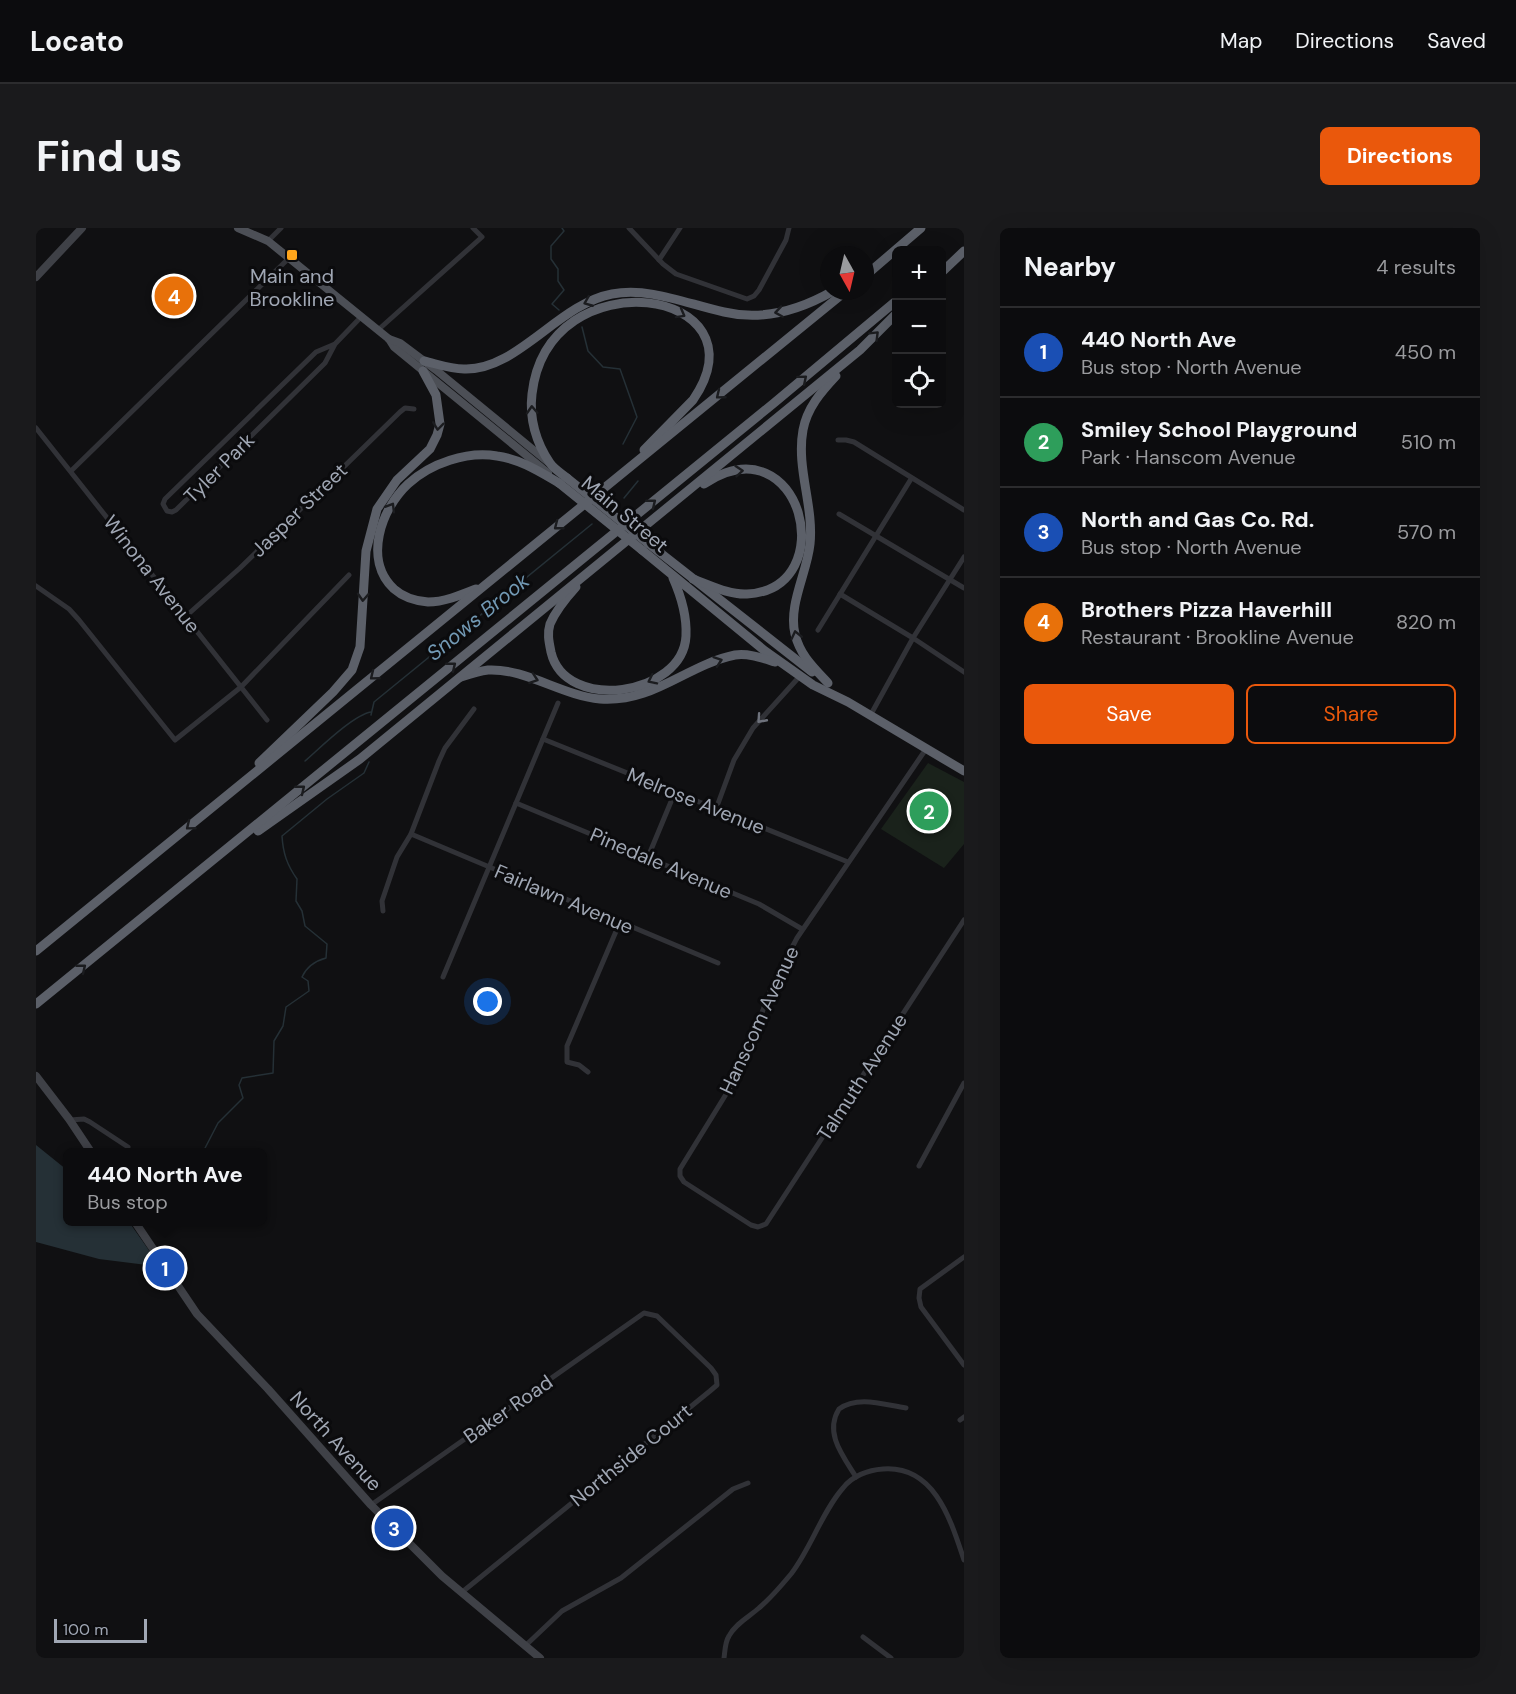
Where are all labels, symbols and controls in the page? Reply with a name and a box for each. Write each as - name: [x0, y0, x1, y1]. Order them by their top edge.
- text: Locato: [30, 23, 124, 60]
- text: Map: [1220, 27, 1262, 55]
- text: Directions: [1295, 27, 1394, 55]
- text: Saved: [1427, 27, 1486, 55]
- button: Directions: [1320, 127, 1480, 185]
- text: Find us: [36, 129, 182, 184]
- north arrow: [820, 246, 874, 300]
- map controls: [892, 246, 946, 408]
- button: +: [892, 246, 946, 300]
- marker: Main and Brookline: [285, 248, 299, 262]
- text: Nearby: [1024, 250, 1116, 284]
- text: 4 results: [1376, 254, 1456, 280]
- place label: Main and Brookline: [250, 263, 334, 312]
- pin: 4: [154, 274, 194, 318]
- one-way arrow: [584, 295, 595, 307]
- button: −: [892, 300, 946, 354]
- one-way arrow: [674, 306, 685, 318]
- one-way arrow: [774, 306, 784, 318]
- text: 440 North Ave: [1081, 325, 1237, 354]
- one-way arrow: [868, 331, 879, 342]
- text: 1: [1040, 339, 1047, 365]
- text: 450 m: [1395, 339, 1456, 365]
- button: locate: [892, 354, 946, 408]
- text: Bus stop · North Avenue: [1081, 354, 1302, 380]
- one-way arrow: [796, 376, 807, 387]
- one-way arrow: [716, 388, 727, 399]
- one-way arrow: [525, 405, 538, 414]
- text: Smiley School Playground: [1081, 415, 1357, 444]
- one-way arrow: [432, 421, 445, 430]
- street label: Tyler Park: [178, 427, 260, 509]
- text: 2: [1038, 429, 1049, 455]
- text: 510 m: [1401, 429, 1456, 455]
- text: Park · Hanscom Avenue: [1081, 444, 1296, 470]
- street label: Jasper Street: [245, 457, 353, 563]
- one-way arrow: [734, 465, 744, 478]
- street label: Main Street: [576, 470, 674, 558]
- one-way arrow: [645, 499, 656, 510]
- one-way arrow: [383, 503, 395, 513]
- text: North and Gas Co. Rd.: [1081, 505, 1314, 534]
- street label: Winona Avenue: [98, 510, 206, 638]
- one-way arrow: [554, 519, 565, 530]
- text: 3: [1037, 519, 1050, 545]
- text: 570 m: [1397, 519, 1456, 545]
- text: Bus stop · North Avenue: [1081, 534, 1302, 560]
- water label: Snows Brook: [421, 567, 535, 667]
- one-way arrow: [357, 592, 370, 601]
- text: Brothers Pizza Haverhill: [1081, 595, 1332, 624]
- text: 4: [1037, 609, 1050, 635]
- text: 820 m: [1396, 609, 1456, 635]
- text: Restaurant · Brookline Avenue: [1081, 624, 1354, 650]
- one-way arrow: [791, 630, 804, 640]
- one-way arrow: [712, 655, 723, 668]
- one-way arrow: [445, 662, 456, 673]
- one-way arrow: [370, 669, 381, 680]
- one-way arrow: [528, 672, 539, 685]
- one-way arrow: [647, 673, 658, 685]
- button: Save: [1024, 684, 1234, 744]
- button: Share: [1246, 684, 1456, 744]
- one-way arrow: [757, 713, 768, 723]
- street label: Melrose Avenue: [623, 762, 769, 840]
- one-way arrow: [294, 785, 305, 796]
- pin: 2: [910, 788, 948, 834]
- one-way arrow: [186, 819, 197, 830]
- street label: Pinedale Avenue: [586, 821, 736, 905]
- street label: Fairlawn Avenue: [491, 858, 637, 940]
- street label: Hanscom Avenue: [713, 942, 805, 1098]
- one-way arrow: [75, 964, 86, 975]
- your location: [473, 987, 502, 1016]
- street label: Talmuth Avenue: [811, 1008, 913, 1146]
- popup: [63, 1148, 267, 1226]
- text: 440 North Ave: [87, 1160, 243, 1189]
- text: Bus stop: [87, 1189, 168, 1215]
- pin: 1: [146, 1246, 184, 1290]
- street label: Baker Road: [458, 1369, 558, 1449]
- street label: North Avenue: [284, 1386, 388, 1496]
- street label: Northside Court: [565, 1398, 697, 1512]
- pin: 3: [374, 1506, 414, 1550]
- scale bar: [54, 1616, 147, 1644]
- text: 100 m: [63, 1619, 108, 1640]

